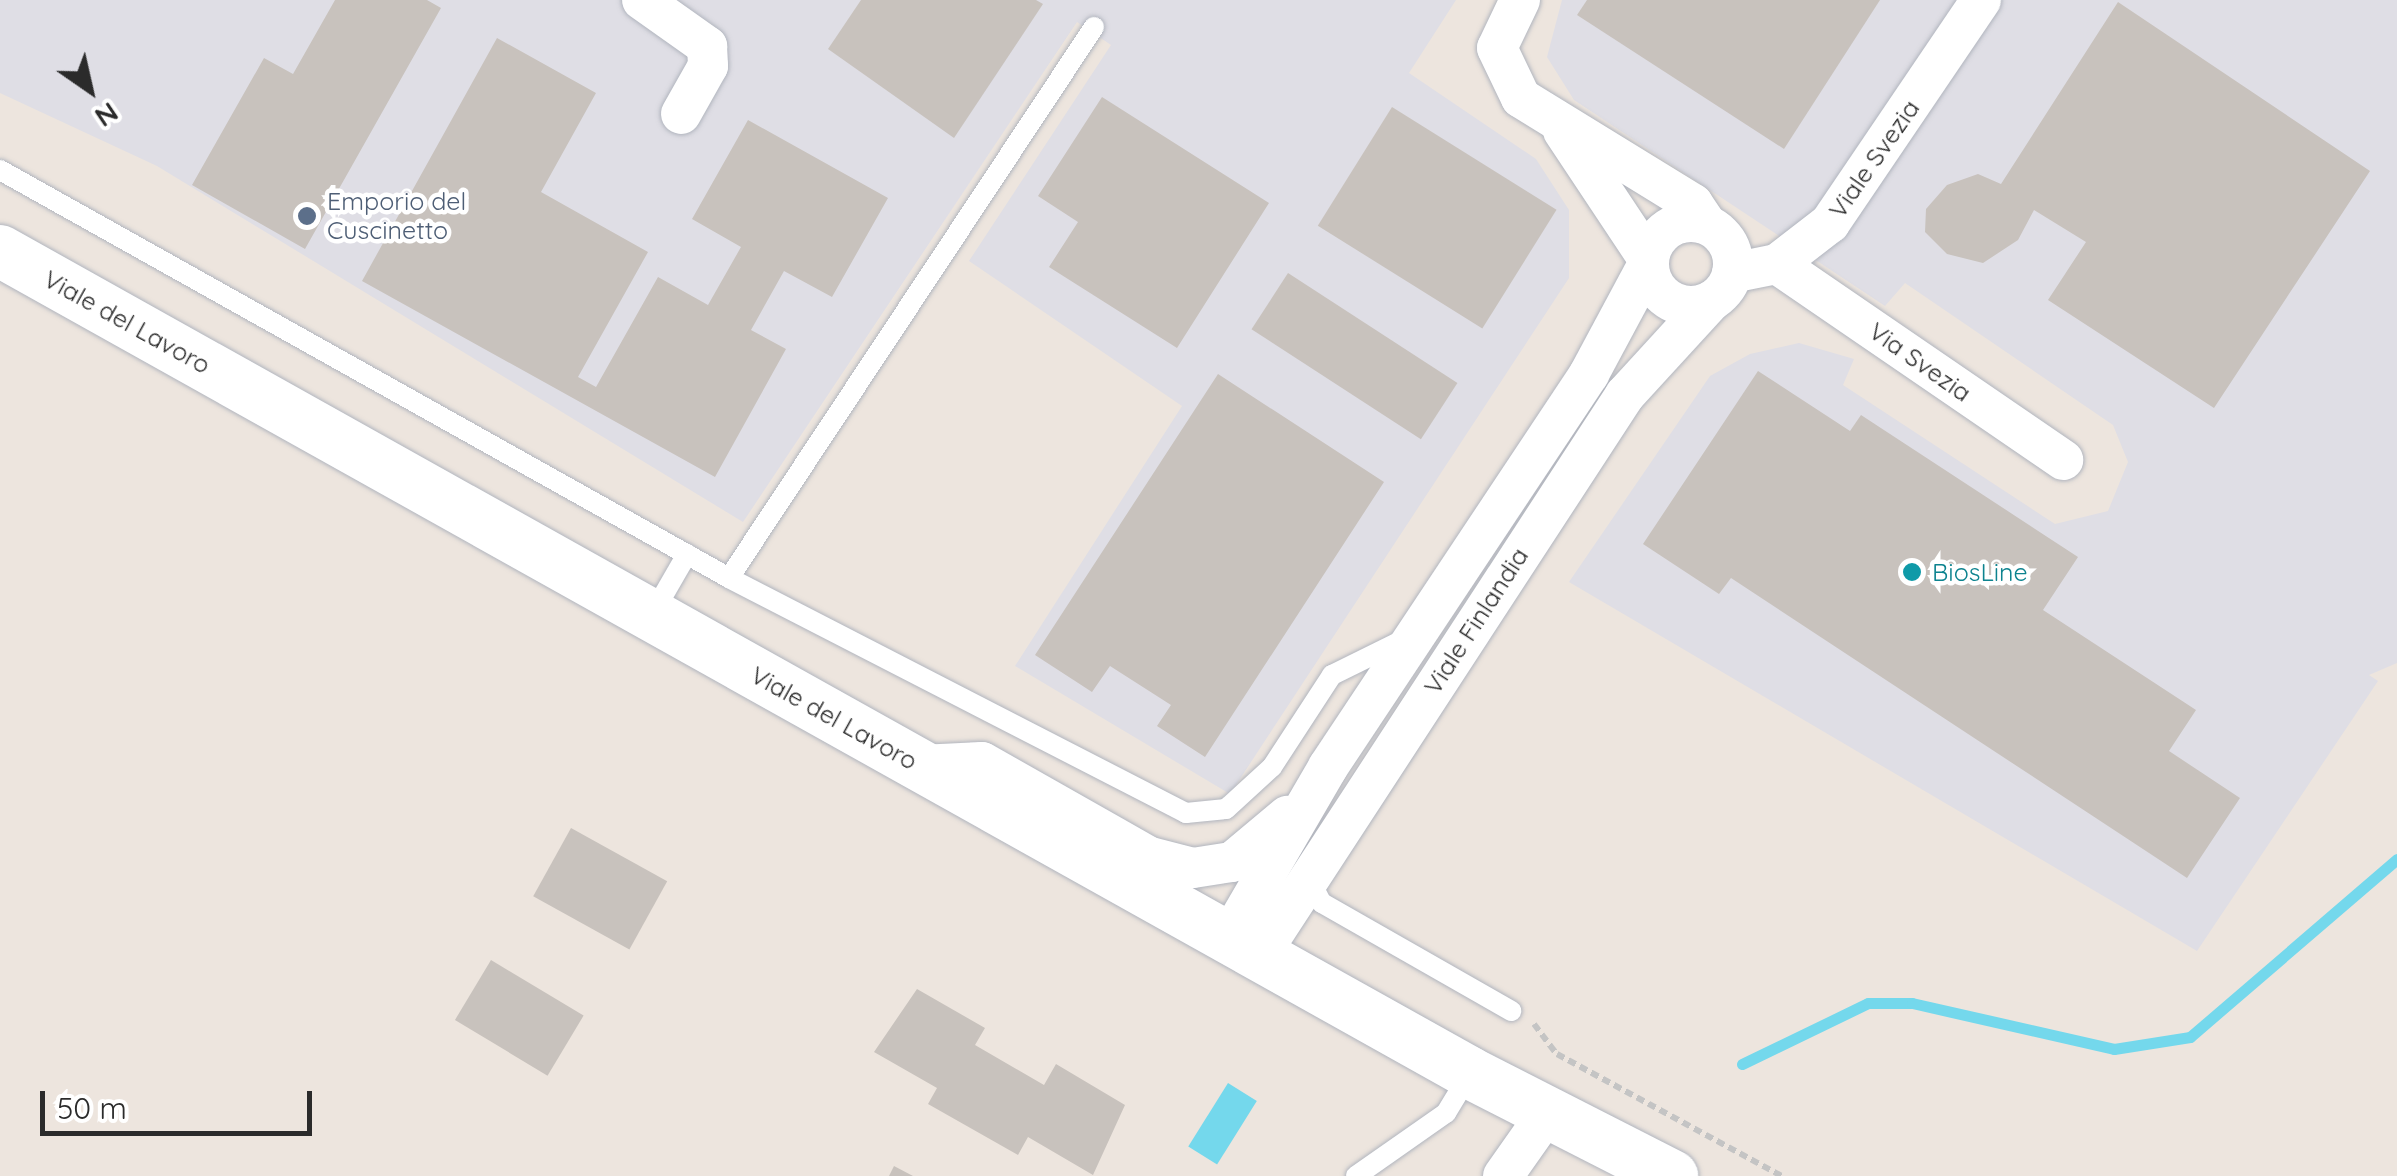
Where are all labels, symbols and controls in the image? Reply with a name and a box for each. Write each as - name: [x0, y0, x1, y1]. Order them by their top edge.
- north arrow: [40, 40, 140, 140]
- street label: Viale Svezia: [1822, 94, 1926, 224]
- text: N: [89, 95, 125, 136]
- place label: Emporio del Cuscinetto: [327, 187, 466, 246]
- marker: Emporio del Cuscinetto: [296, 205, 318, 227]
- street label: Viale del Lavoro: [38, 264, 216, 380]
- street label: Via Svezia: [1863, 316, 1977, 408]
- street label: Viale Finlandia: [1418, 542, 1534, 700]
- place label: BiosLine: [1932, 557, 2028, 587]
- marker: BiosLine: [1901, 561, 1923, 583]
- street label: Viale del Lavoro: [745, 660, 923, 776]
- scale bar: [45, 1071, 318, 1133]
- text: 50 m: [57, 1089, 127, 1127]

